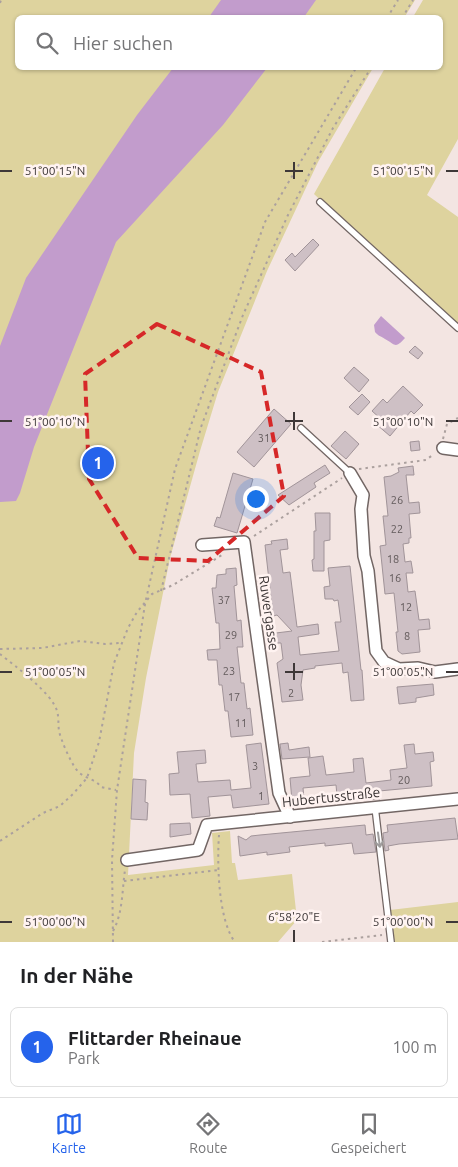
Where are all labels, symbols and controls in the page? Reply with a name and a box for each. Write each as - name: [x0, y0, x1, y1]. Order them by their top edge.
- search box: [15, 15, 443, 70]
- icon: search: [33, 29, 61, 57]
- text: Hier suchen: [73, 32, 173, 54]
- text: 51°00'15"N: [25, 164, 85, 177]
- text: 51°00'15"N: [373, 164, 433, 177]
- text: 51°00'10"N: [25, 415, 85, 428]
- text: 51°00'10"N: [373, 415, 433, 428]
- house number: 31: [258, 432, 270, 444]
- pin: 1: [82, 444, 114, 482]
- your location: [243, 486, 269, 512]
- house number: 26: [391, 494, 403, 506]
- house number: 22: [391, 523, 403, 535]
- house number: 18: [387, 553, 399, 565]
- house number: 16: [389, 572, 401, 584]
- street label: Ruwergasse: [256, 574, 282, 652]
- house number: 37: [218, 594, 230, 606]
- house number: 12: [400, 601, 412, 613]
- house number: 29: [225, 629, 237, 641]
- house number: 8: [404, 630, 410, 642]
- text: 51°00'05"N: [25, 665, 85, 678]
- house number: 23: [223, 665, 235, 677]
- text: 51°00'05"N: [373, 665, 433, 678]
- house number: 2: [288, 687, 294, 699]
- house number: 17: [228, 691, 240, 703]
- house number: 11: [235, 717, 247, 729]
- house number: 3: [252, 760, 258, 772]
- house number: 20: [398, 774, 410, 786]
- street label: Hubertusstraße: [281, 784, 381, 810]
- house number: 1: [258, 790, 264, 802]
- one-way arrow: [374, 831, 384, 847]
- text: 6°58'20"E: [268, 910, 320, 923]
- text: 51°00'00"N: [25, 915, 85, 928]
- text: 51°00'00"N: [373, 915, 433, 928]
- text: In der Nähe: [20, 963, 133, 987]
- text: Flittarder Rheinaue: [68, 1027, 242, 1049]
- text: 1: [32, 1038, 42, 1056]
- text: 100 m: [392, 1038, 437, 1056]
- text: Park: [68, 1049, 100, 1067]
- tab: Karte: [52, 1110, 86, 1156]
- tab: Route: [189, 1110, 227, 1156]
- tab: Gespeichert: [331, 1110, 406, 1156]

